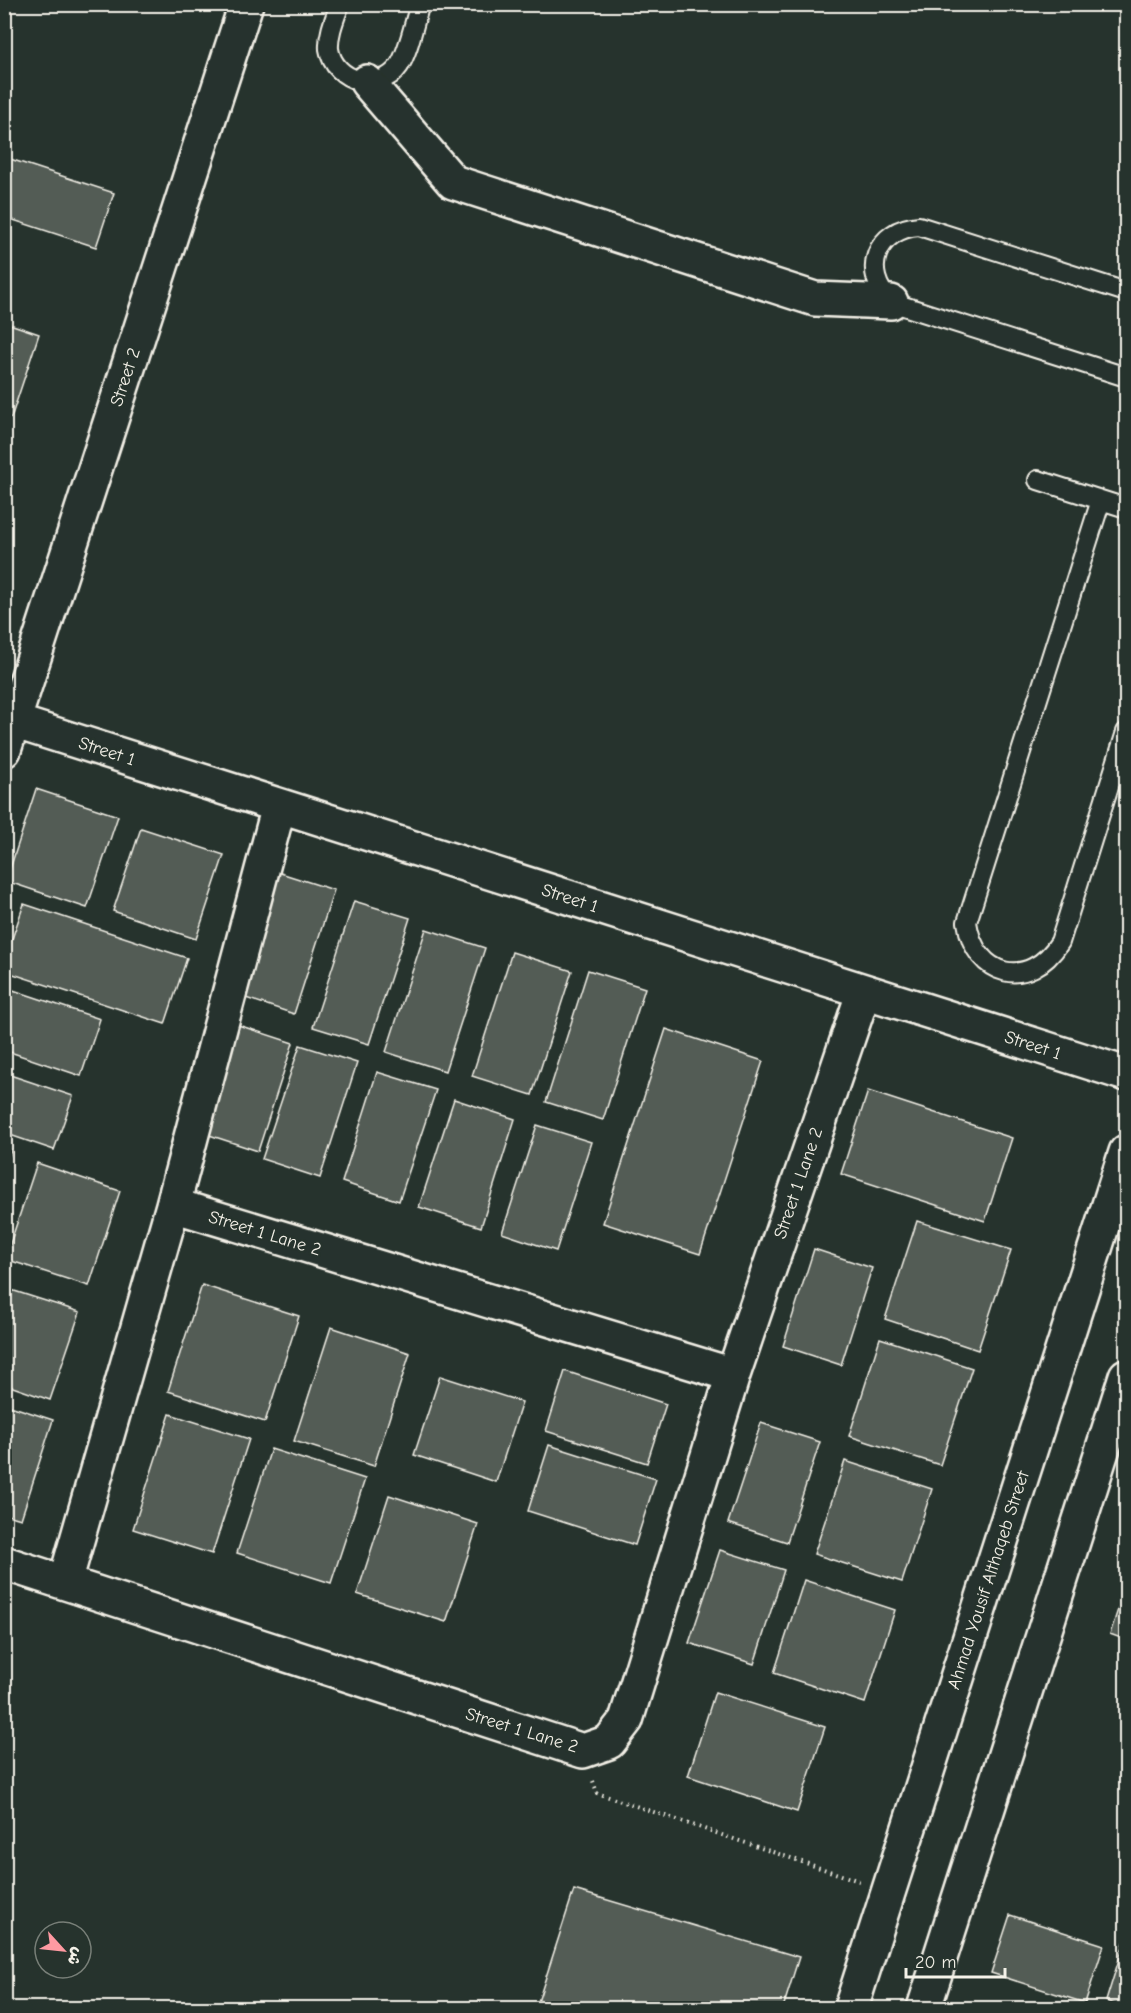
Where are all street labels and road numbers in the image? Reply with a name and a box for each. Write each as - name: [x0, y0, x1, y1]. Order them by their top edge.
- street label: Street 2: [106, 345, 145, 409]
- street label: Street 1: [76, 732, 138, 770]
- street label: Street 1: [539, 879, 601, 917]
- street label: Street 1: [1002, 1026, 1064, 1064]
- street label: Street 1 Lane 2: [770, 1125, 827, 1242]
- street label: Street 1 Lane 2: [206, 1206, 324, 1261]
- street label: Ahmad Yousif Althaqeb Street: [943, 1468, 1034, 1692]
- street label: Street 1 Lane 2: [463, 1703, 581, 1758]

